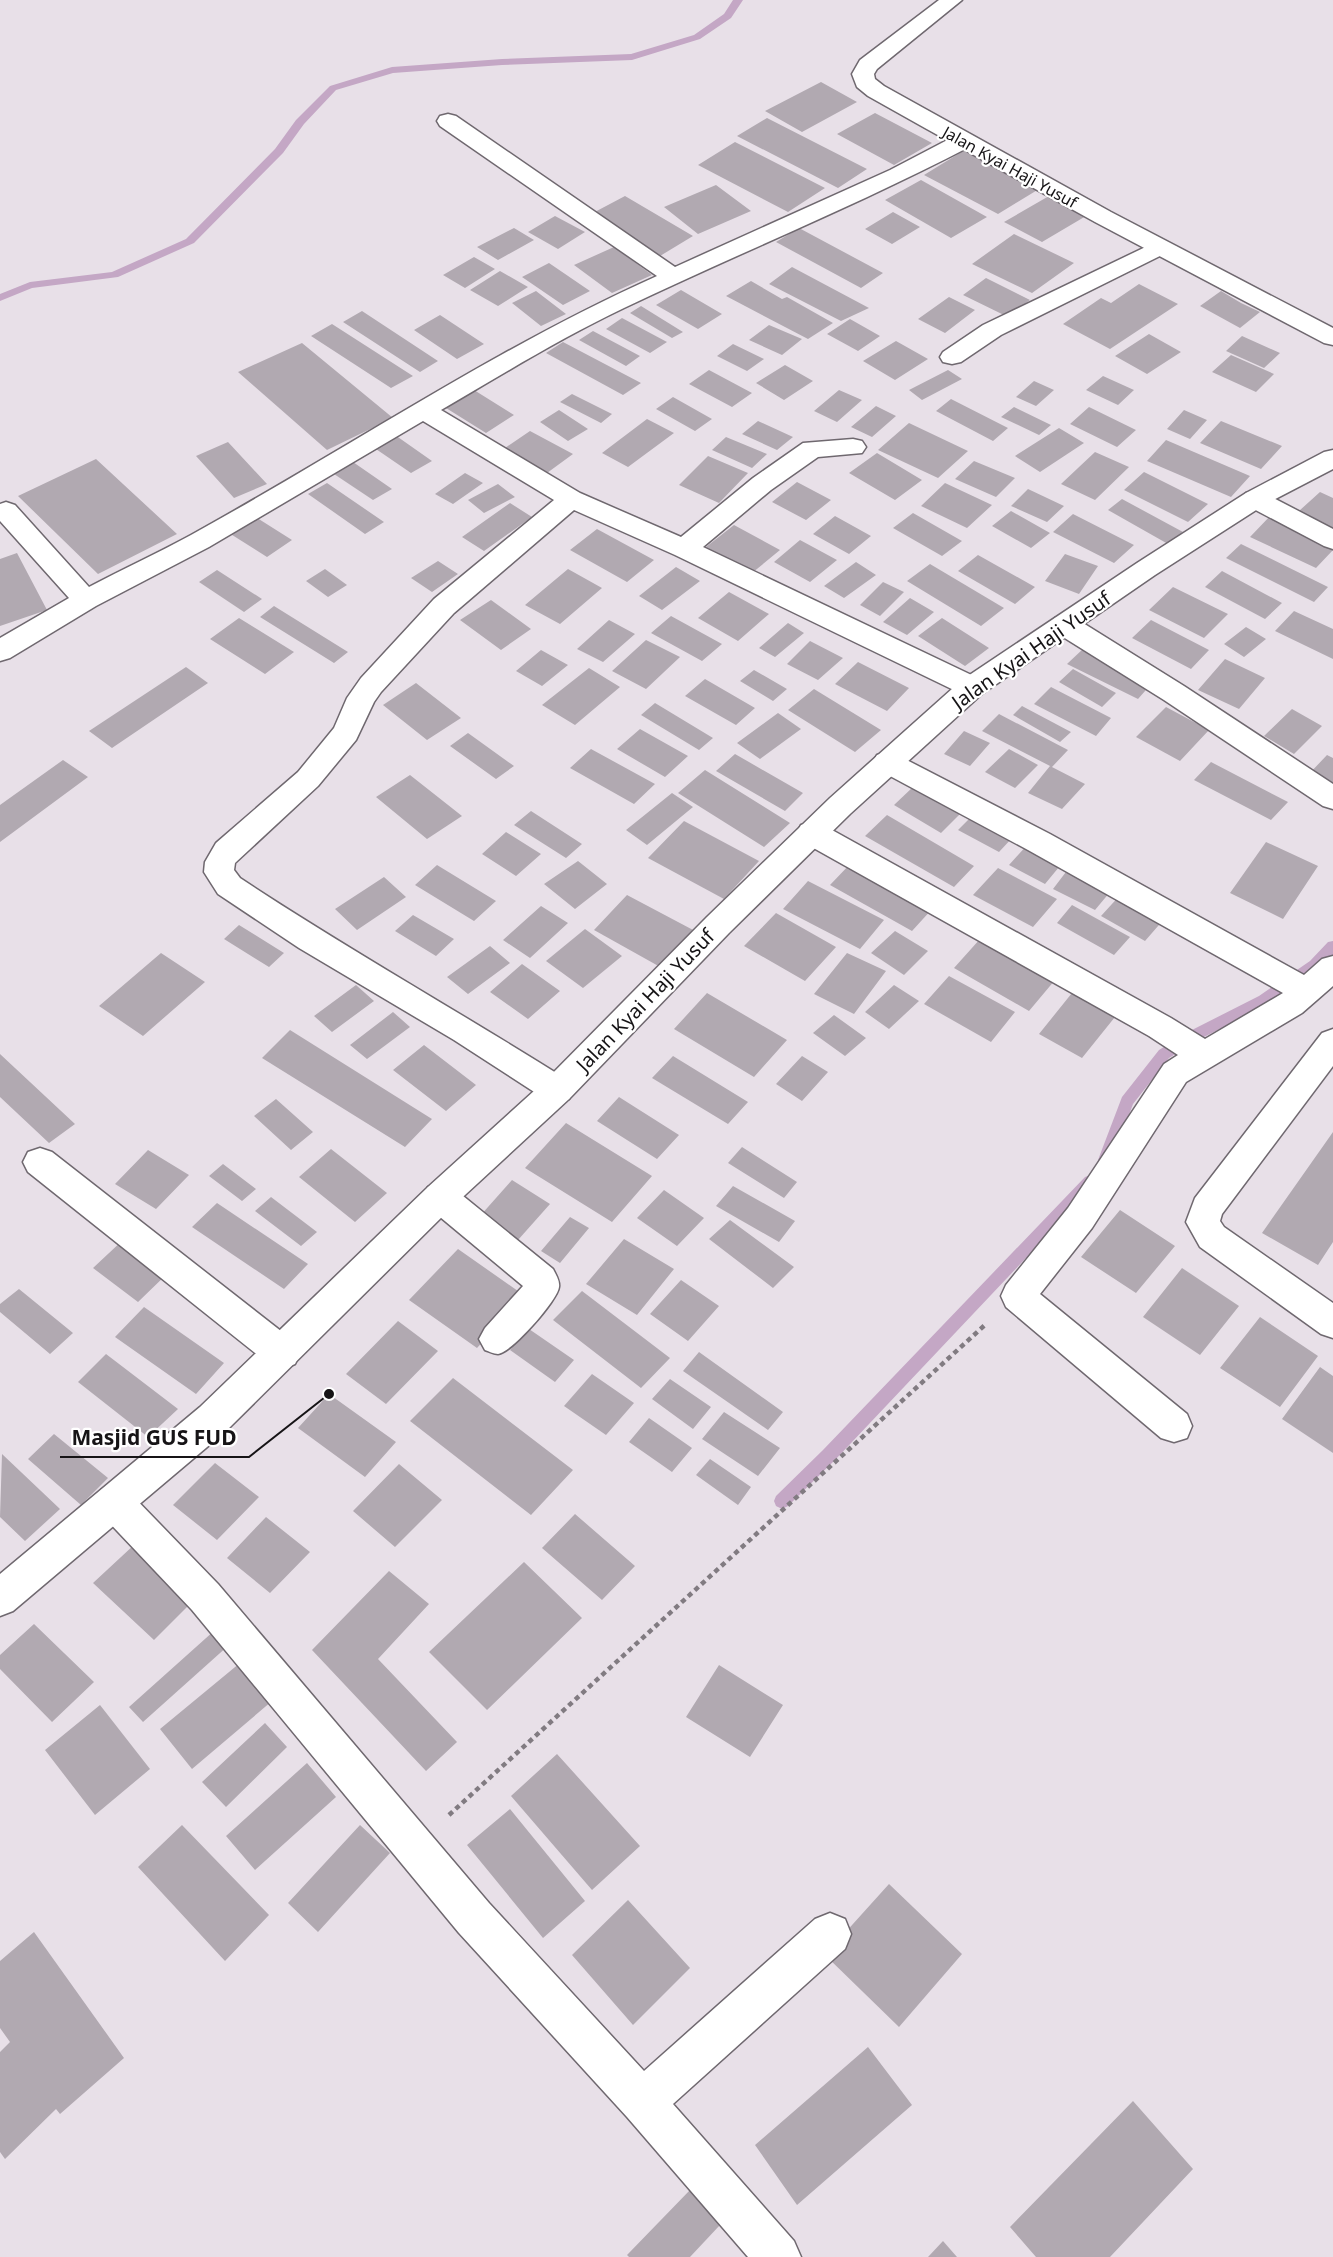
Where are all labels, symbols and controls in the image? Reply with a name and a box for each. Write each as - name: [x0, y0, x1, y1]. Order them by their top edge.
- street label: Jalan Kyai Haji Yusuf: [937, 120, 1082, 214]
- street label: Jalan Kyai Haji Yusuf: [945, 584, 1117, 716]
- street label: Jalan Kyai Haji Yusuf: [569, 922, 721, 1079]
- callout: Masjid GUS FUD: [60, 1418, 249, 1457]
- text: Masjid GUS FUD: [71, 1423, 237, 1451]

